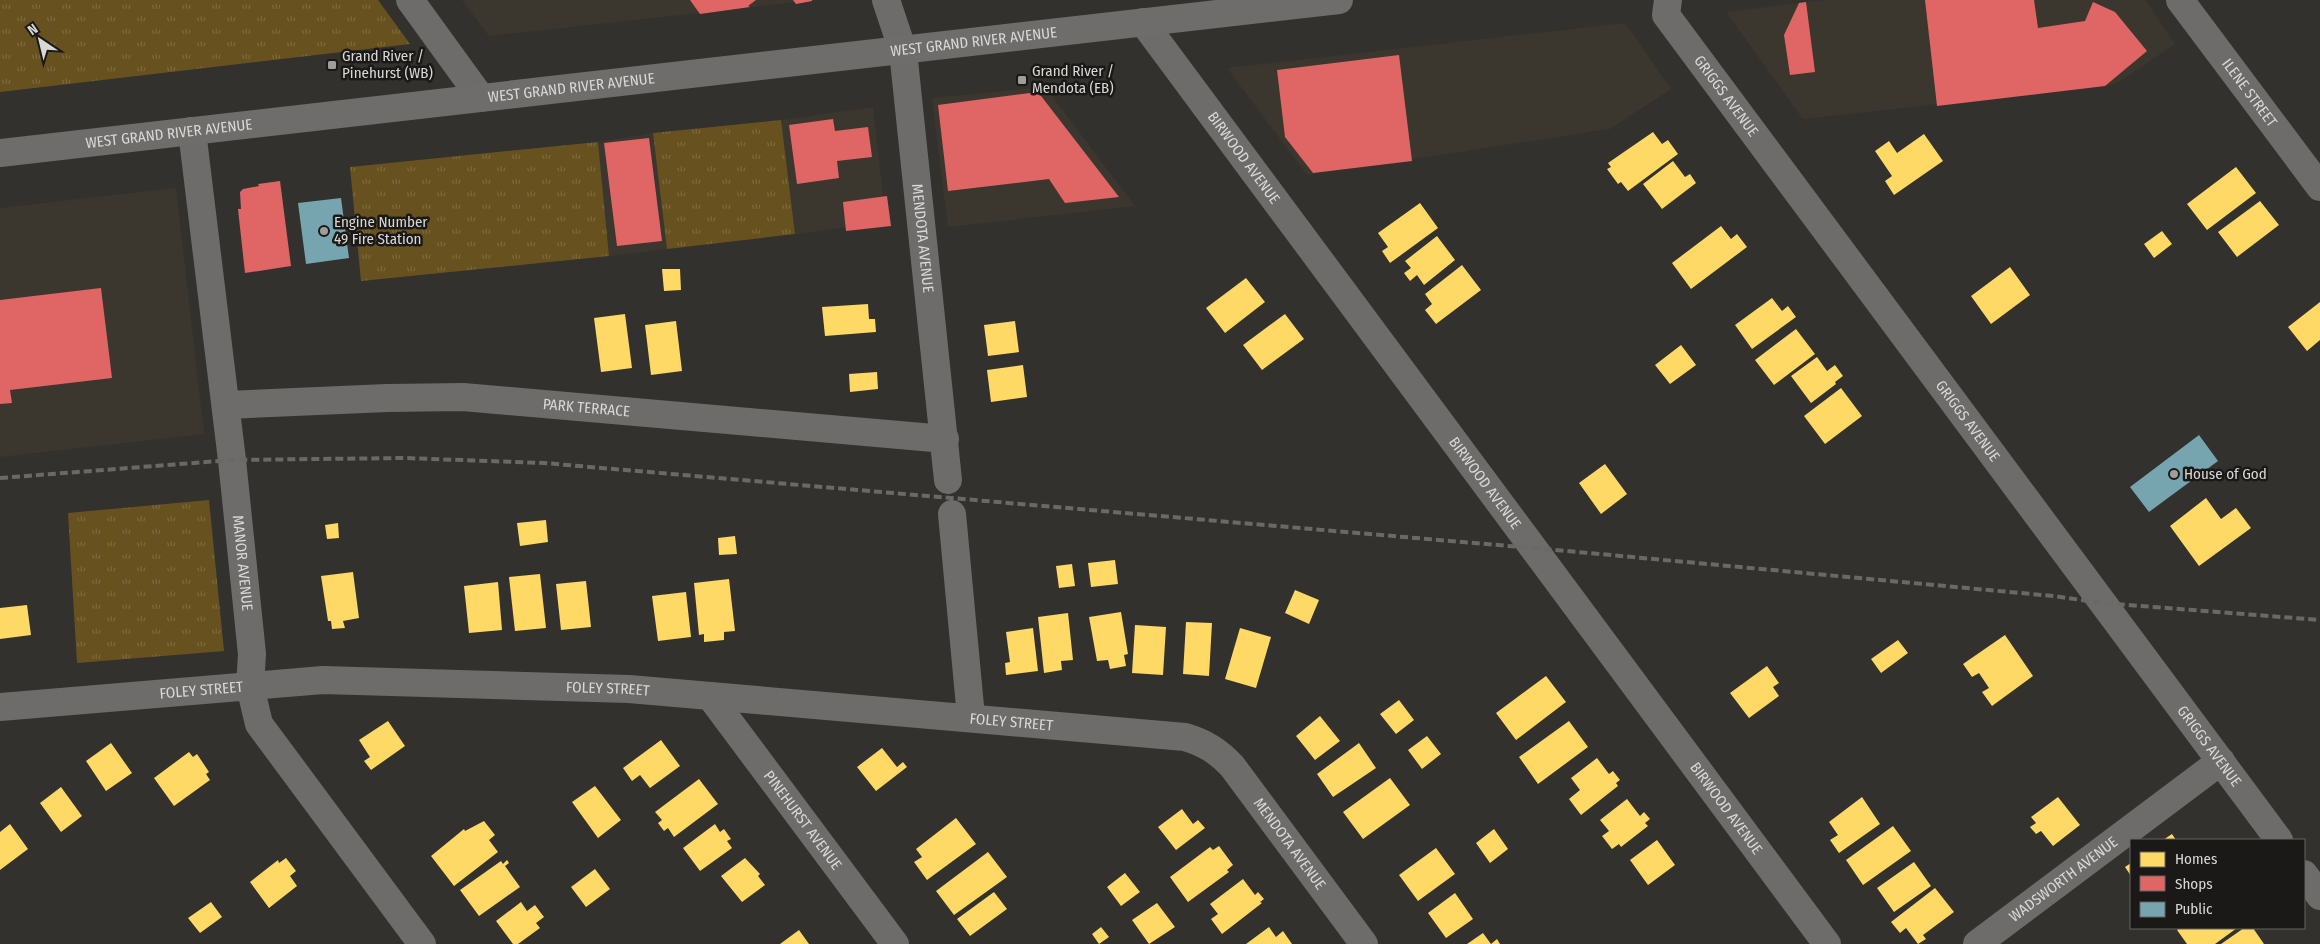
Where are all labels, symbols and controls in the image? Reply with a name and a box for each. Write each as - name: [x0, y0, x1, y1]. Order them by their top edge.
- north arrow: [15, 15, 65, 65]
- text: N: [25, 20, 41, 39]
- street label: WEST GRAND RIVER AVENUE: [889, 23, 1058, 60]
- place label: Grand River / Pinehurst (WB): [342, 47, 433, 82]
- street label: GRIGGS AVENUE: [1690, 52, 1762, 140]
- street label: ILENE STREET: [2218, 55, 2281, 131]
- marker: Grand River / Pinehurst (WB): [326, 59, 338, 71]
- place label: Grand River / Mendota (EB): [1032, 62, 1114, 97]
- street label: WEST GRAND RIVER AVENUE: [487, 69, 656, 106]
- marker: Grand River / Mendota (EB): [1016, 74, 1028, 86]
- street label: BIRWOOD AVENUE: [1204, 108, 1284, 207]
- street label: WEST GRAND RIVER AVENUE: [85, 115, 253, 152]
- street label: MENDOTA AVENUE: [908, 183, 937, 294]
- place label: Engine Number 49 Fire Station: [334, 213, 428, 248]
- marker: Engine Number 49 Fire Station: [318, 225, 330, 237]
- street label: GRIGGS AVENUE: [1932, 377, 2004, 465]
- street label: PARK TERRACE: [542, 395, 631, 421]
- street label: BIRWOOD AVENUE: [1445, 433, 1525, 533]
- place label: House of God: [2184, 465, 2267, 483]
- marker: House of God: [2168, 468, 2180, 480]
- street label: MANOR AVENUE: [229, 514, 257, 612]
- street label: FOLEY STREET: [159, 678, 244, 703]
- street label: FOLEY STREET: [566, 678, 650, 700]
- street label: GRIGGS AVENUE: [2173, 702, 2245, 790]
- street label: FOLEY STREET: [969, 709, 1054, 735]
- street label: BIRWOOD AVENUE: [1686, 759, 1766, 858]
- street label: PINEHURST AVENUE: [760, 767, 845, 873]
- street label: MENDOTA AVENUE: [1250, 794, 1329, 893]
- street label: WADSWORTH AVENUE: [2006, 833, 2121, 926]
- legend: [2130, 839, 2305, 929]
- text: Homes: [2175, 850, 2217, 868]
- text: Shops: [2175, 875, 2213, 893]
- text: Public: [2175, 900, 2213, 918]

